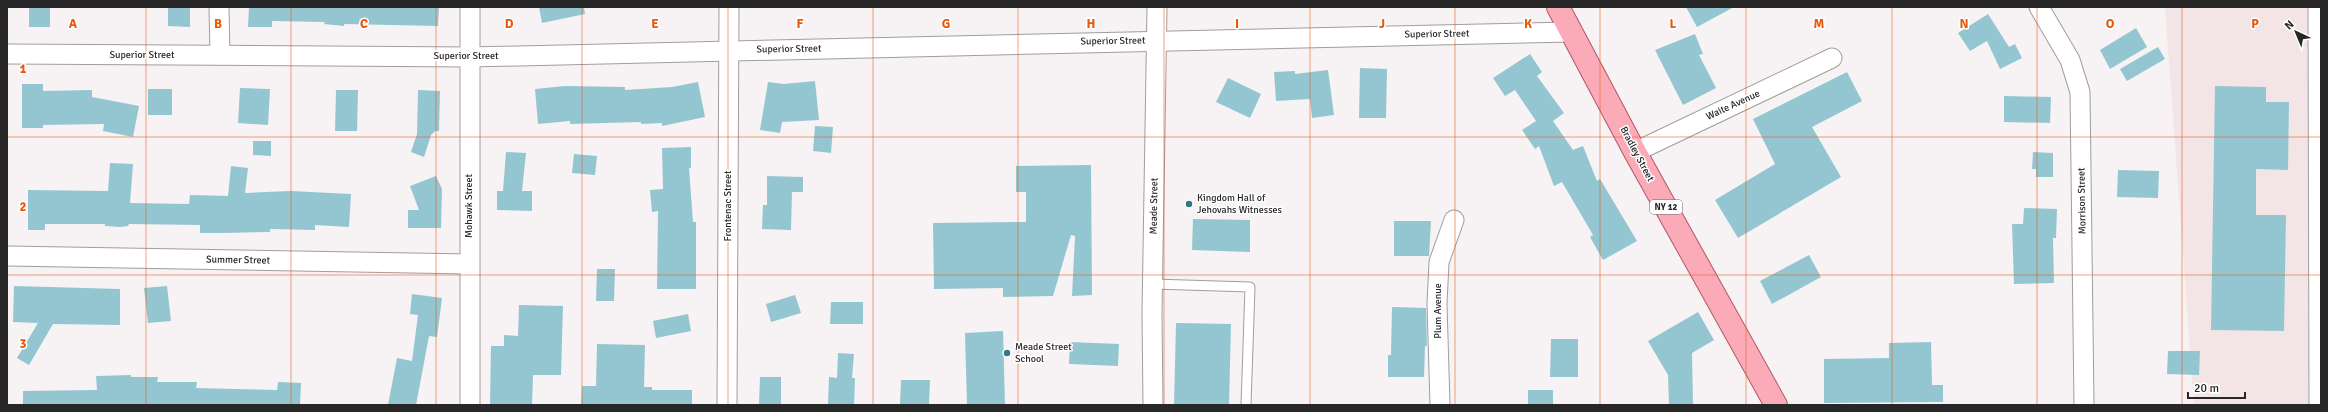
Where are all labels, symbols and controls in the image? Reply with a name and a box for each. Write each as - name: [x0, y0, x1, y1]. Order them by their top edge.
- north arrow: [2276, 12, 2316, 52]
- text: A: [69, 16, 78, 32]
- text: B: [214, 16, 222, 32]
- text: C: [360, 16, 368, 32]
- text: D: [505, 16, 514, 32]
- text: E: [651, 16, 659, 32]
- text: F: [797, 16, 804, 32]
- text: G: [942, 16, 950, 32]
- text: H: [1087, 16, 1095, 32]
- text: I: [1235, 16, 1239, 32]
- text: J: [1379, 16, 1385, 32]
- text: K: [1524, 16, 1532, 32]
- text: L: [1670, 16, 1677, 32]
- text: M: [1814, 16, 1825, 32]
- text: N: [1959, 16, 1969, 32]
- text: O: [2106, 16, 2115, 32]
- text: P: [2251, 16, 2259, 32]
- text: N: [2282, 18, 2297, 33]
- street label: Superior Street: [1404, 27, 1470, 41]
- street label: Superior Street: [1080, 34, 1146, 48]
- street label: Superior Street: [756, 42, 822, 56]
- street label: Superior Street: [109, 49, 175, 61]
- street label: Superior Street: [433, 50, 499, 62]
- text: 1: [19, 61, 27, 77]
- street label: Waite Avenue: [1704, 87, 1762, 123]
- street label: Bradley Street: [1618, 124, 1657, 184]
- street label: Morrison Street: [2075, 167, 2089, 235]
- street label: Frontenac Street: [722, 170, 734, 242]
- street label: Mohawk Street: [463, 173, 475, 238]
- street label: Meade Street: [1148, 177, 1161, 234]
- place label: Kingdom Hall of Jehovahs Witnesses: [1197, 192, 1283, 216]
- text: 2: [19, 199, 27, 215]
- marker: Kingdom Hall of Jehovahs Witnesses: [1184, 199, 1194, 209]
- road number: NY 12: [1650, 200, 1682, 214]
- street label: Summer Street: [206, 253, 271, 267]
- street label: Plum Avenue: [1432, 283, 1444, 339]
- text: 3: [19, 336, 27, 352]
- place label: Meade Street School: [1015, 341, 1072, 365]
- marker: Meade Street School: [1002, 348, 1012, 358]
- scale bar: [2188, 374, 2245, 400]
- text: 20 m: [2194, 381, 2219, 396]

